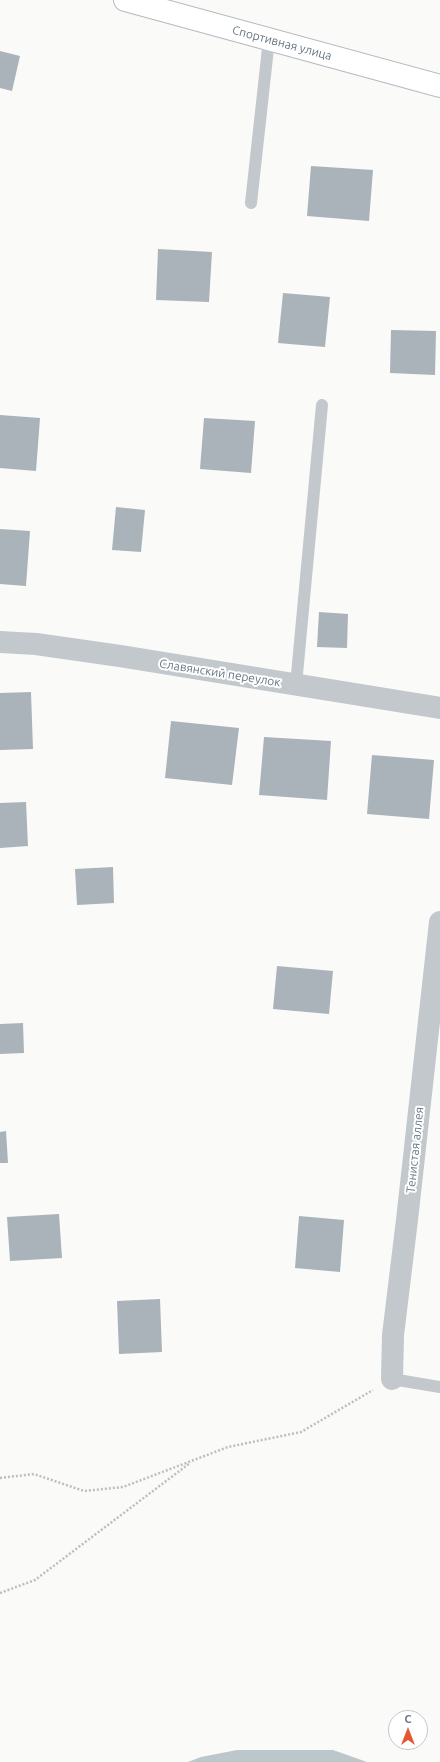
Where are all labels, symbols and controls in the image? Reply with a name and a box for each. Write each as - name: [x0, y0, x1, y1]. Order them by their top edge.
- street label: Спортивная улица: [231, 23, 333, 63]
- street label: Славянский переулок: [158, 656, 282, 690]
- street label: Тенистая аллея: [403, 1106, 427, 1194]
- north arrow: [388, 1710, 428, 1750]
- text: С: [404, 1713, 412, 1725]

